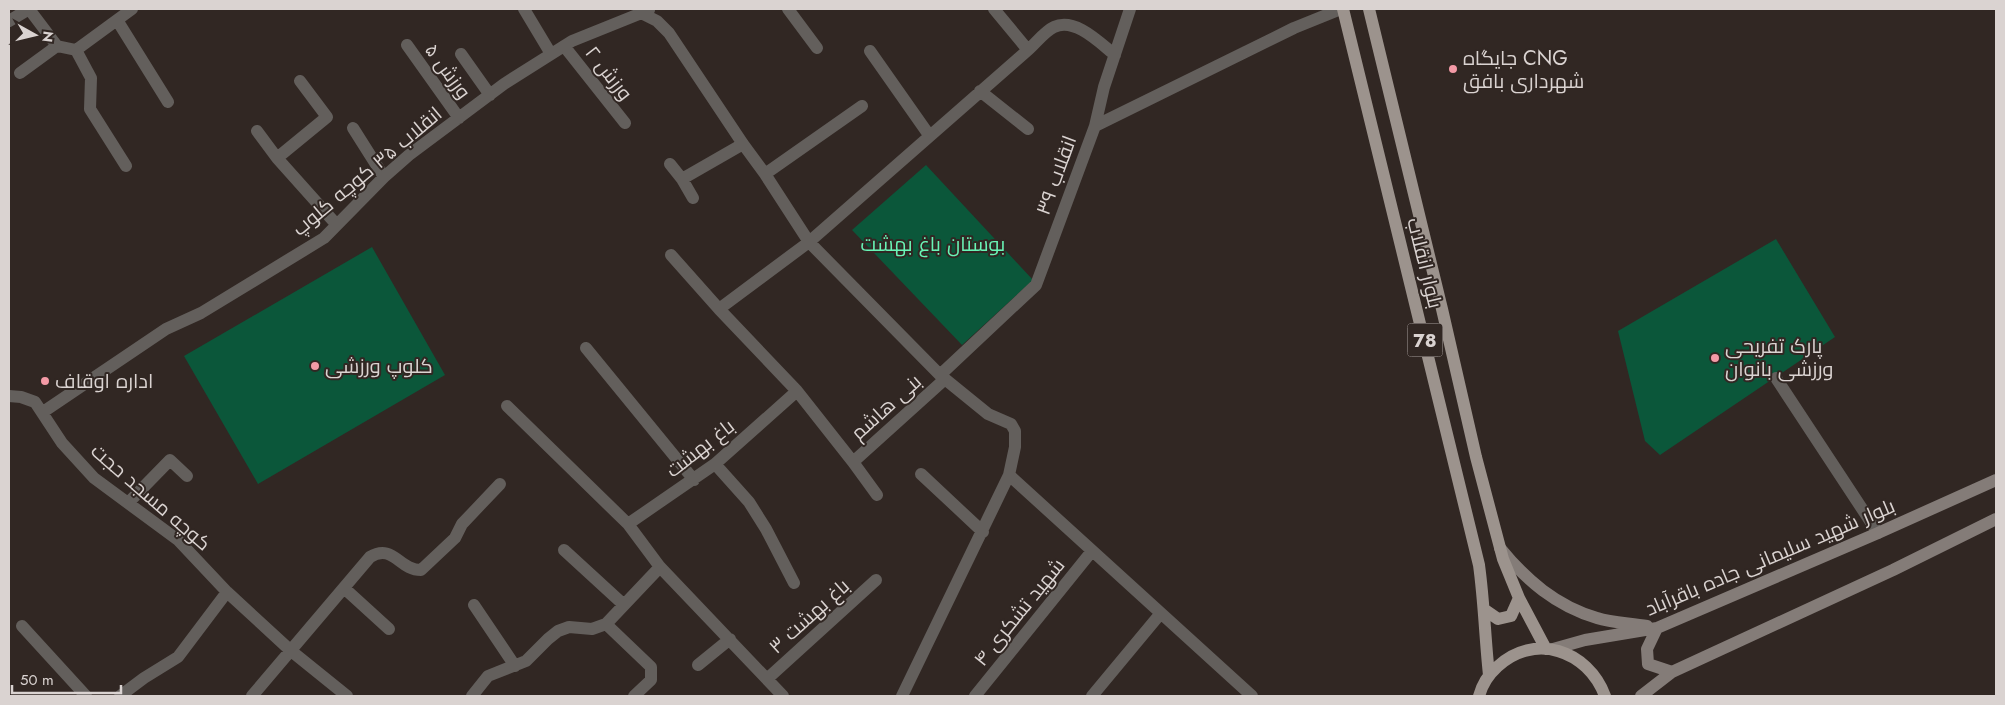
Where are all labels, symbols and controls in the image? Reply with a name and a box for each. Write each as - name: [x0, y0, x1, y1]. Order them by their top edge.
- north arrow: [10, 10, 60, 60]
- text: N: [37, 30, 59, 44]
- street label: ورزش ۵: [417, 37, 478, 105]
- street label: ورزش ۲: [578, 40, 639, 107]
- place label: جایگاه CNG شهرداری بافق: [1463, 44, 1584, 96]
- marker: جایگاه CNG شهرداری بافق: [1447, 63, 1459, 75]
- street label: انقلاب ۳۵ کوچه کلوپ: [286, 100, 449, 243]
- street label: انقلاب ۳۹: [1029, 131, 1084, 219]
- street label: بلوار انقلاب: [1399, 215, 1450, 311]
- park label: بوستان باغ بهشت: [861, 230, 1005, 259]
- road number: 78: [1408, 324, 1442, 356]
- place label: پارک تفریحی ورزشی بانوان: [1725, 332, 1833, 384]
- place label: کلوپ ورزشی: [325, 352, 433, 381]
- marker: پارک تفریحی ورزشی بانوان: [1709, 352, 1721, 364]
- marker: کلوپ ورزشی: [309, 360, 321, 372]
- place label: اداره اوقاف: [55, 367, 153, 396]
- street label: بنی هاشم: [845, 368, 928, 447]
- marker: اداره اوقاف: [39, 375, 51, 387]
- street label: باغ بهشت: [660, 412, 741, 485]
- street label: کوچه مسجد حجت: [84, 437, 217, 558]
- street label: بلوار شهید سلیمانی جاده باقرآباد: [1641, 492, 1900, 623]
- street label: شهید تشکری ۴: [967, 552, 1072, 672]
- street label: باغ بهشت ۳: [763, 572, 856, 661]
- scale bar: [12, 662, 121, 694]
- text: 50 m: [20, 669, 54, 691]

